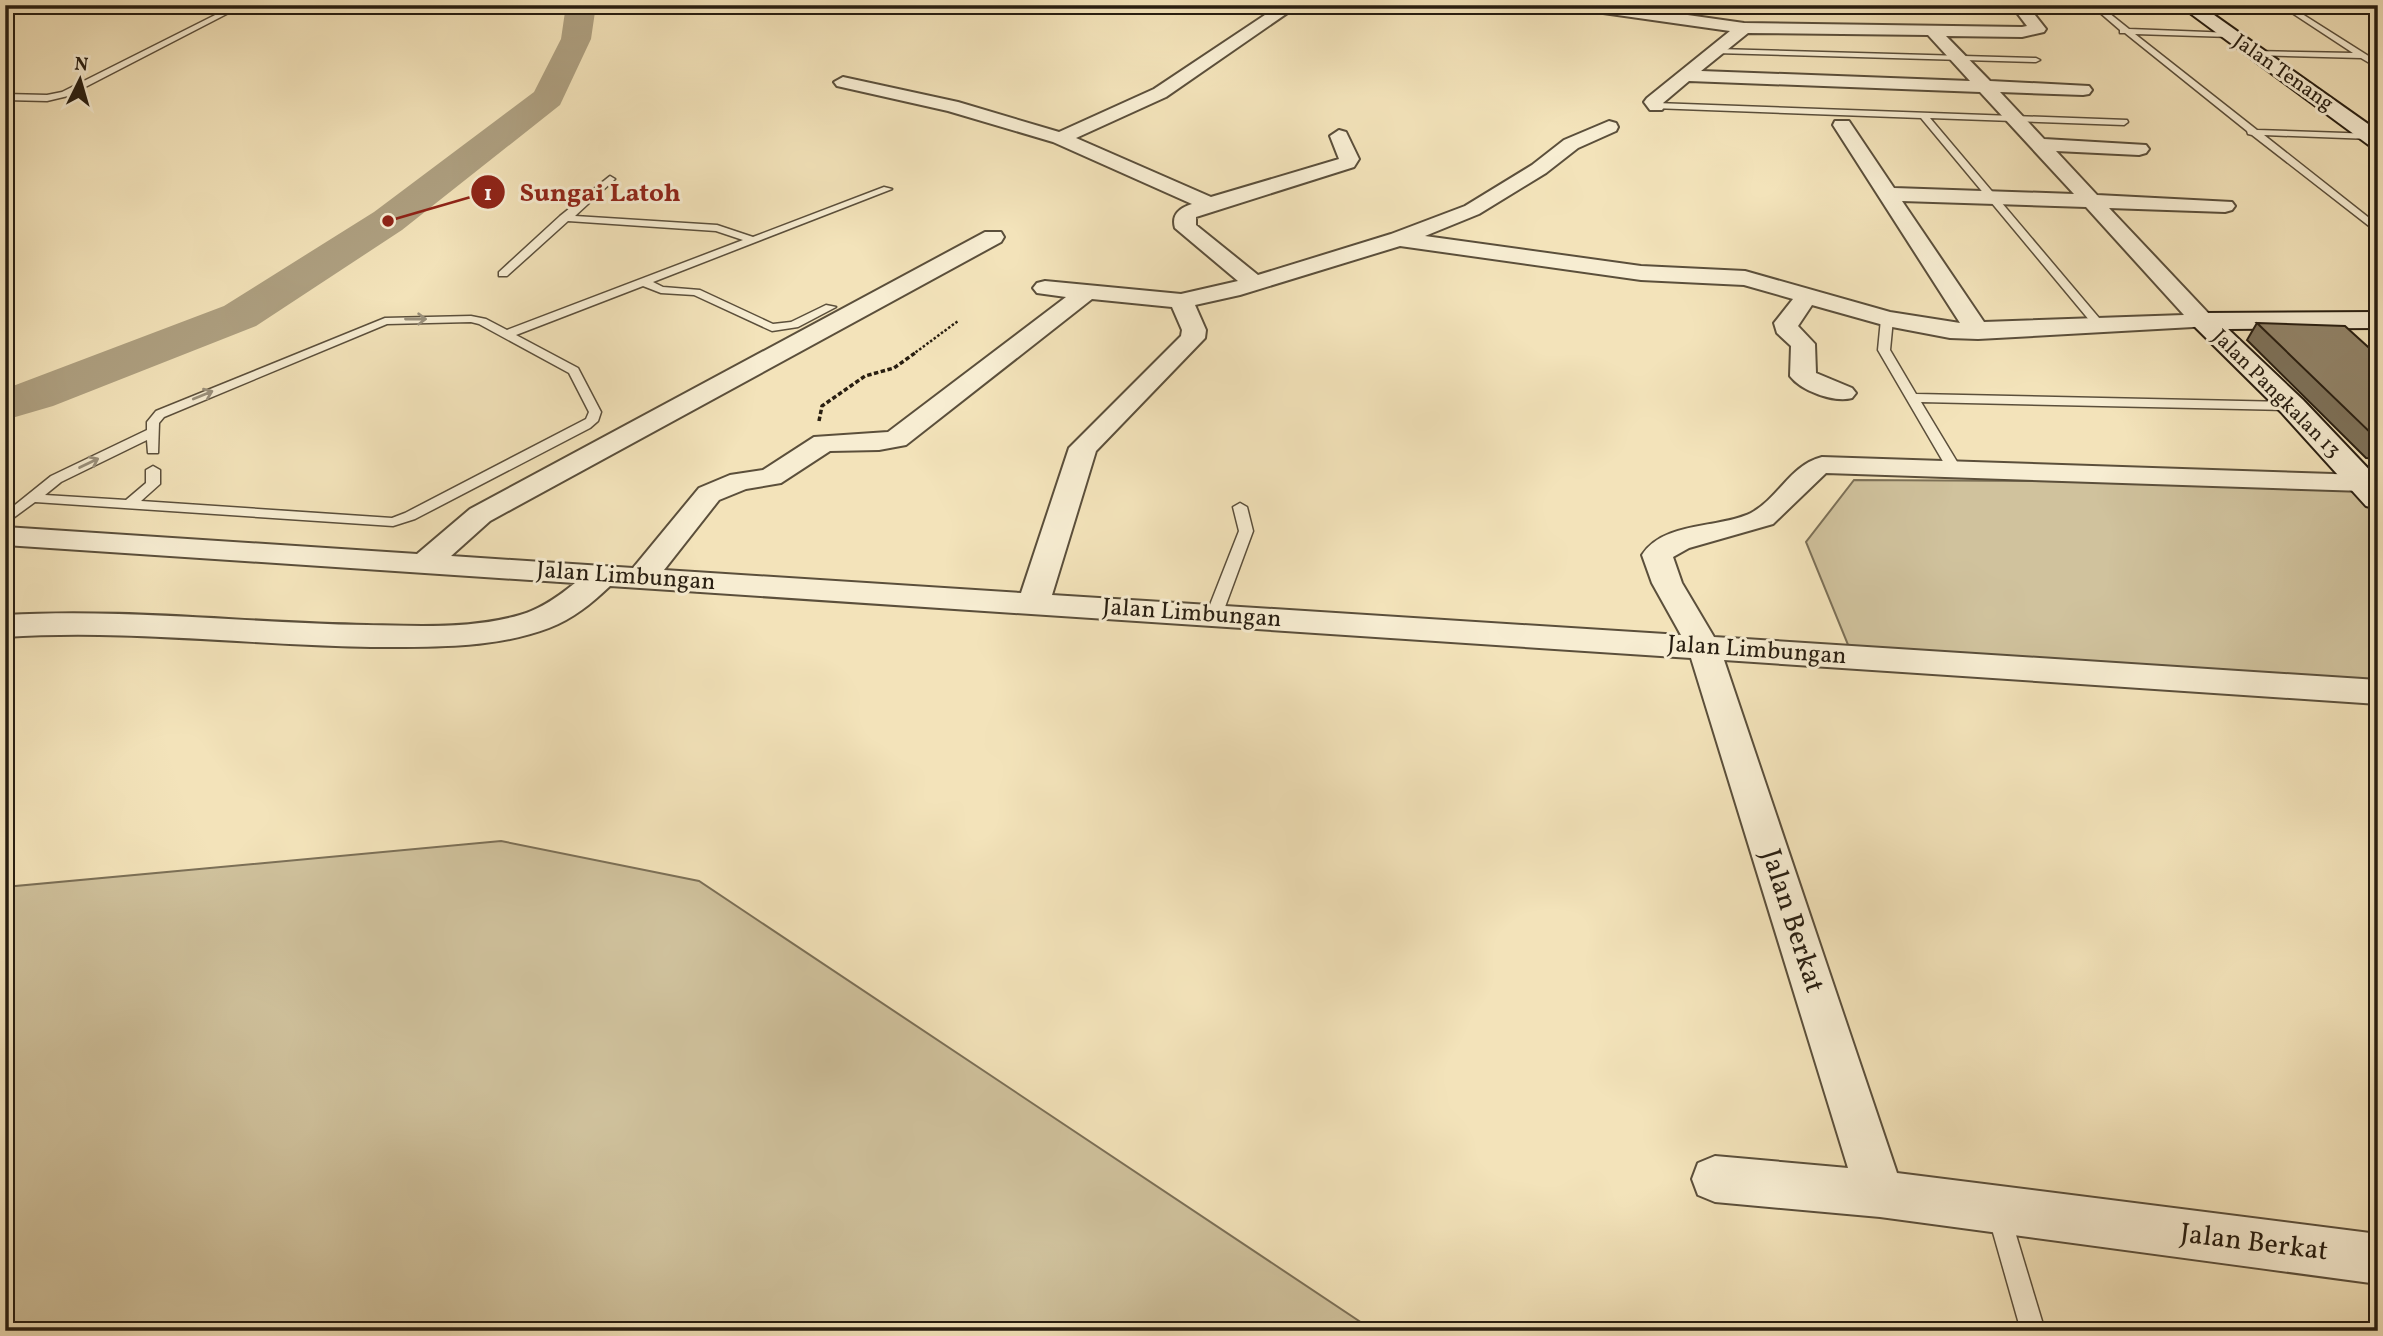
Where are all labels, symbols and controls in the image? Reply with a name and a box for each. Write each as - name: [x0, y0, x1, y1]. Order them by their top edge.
- street label: Jalan Tenang: [2227, 27, 2339, 119]
- north arrow: [46, 46, 116, 116]
- text: N: [73, 52, 90, 79]
- callout: Sungai Latoh: [471, 169, 695, 216]
- text: Sungai Latoh: [519, 176, 681, 212]
- text: 1: [484, 180, 492, 209]
- one-way arrow: [404, 312, 427, 326]
- street label: Jalan Pangkalan 13: [2205, 323, 2347, 465]
- one-way arrow: [192, 388, 213, 401]
- one-way arrow: [78, 455, 99, 469]
- street label: Jalan Limbungan: [535, 554, 717, 600]
- street label: Jalan Limbungan: [1101, 591, 1283, 637]
- street label: Jalan Limbungan: [1666, 628, 1848, 674]
- street label: Jalan Berkat: [1750, 844, 1834, 998]
- street label: Jalan Berkat: [2178, 1215, 2330, 1271]

